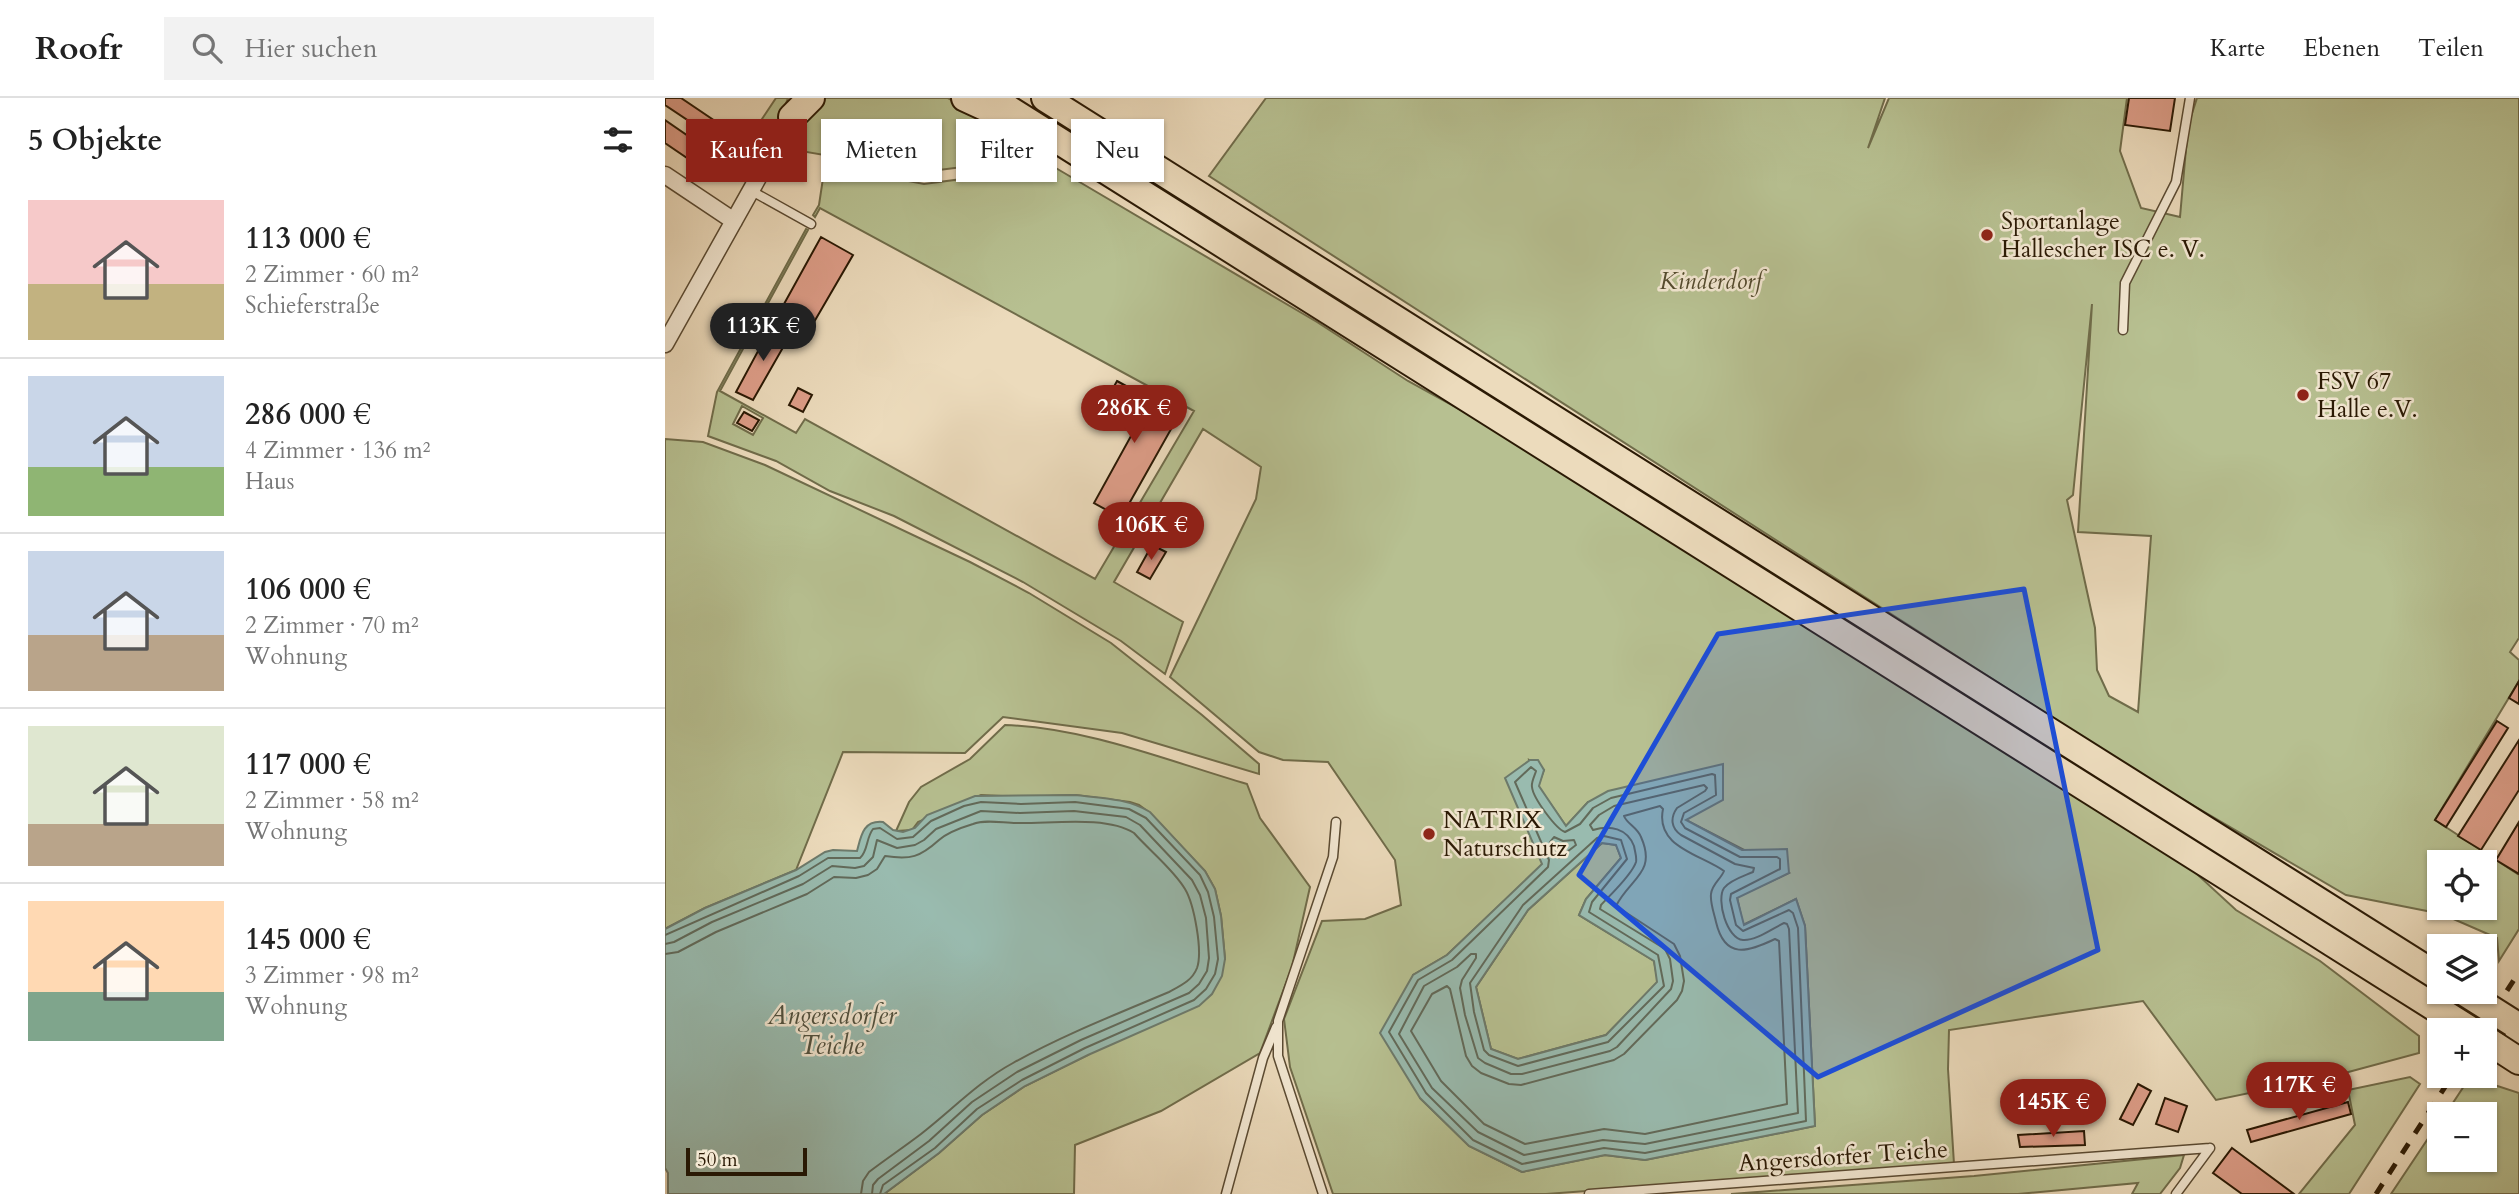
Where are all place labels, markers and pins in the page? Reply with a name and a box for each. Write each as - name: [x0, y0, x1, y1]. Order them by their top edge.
- place label: Sportanlage Hallescher ISC e. V.: [2001, 205, 2205, 266]
- marker: Sportanlage Hallescher ISC e. V.: [1979, 227, 1995, 243]
- pin: 113K €: [706, 303, 820, 363]
- place label: FSV 67 Halle e.V.: [2317, 365, 2418, 426]
- pin: 286K €: [1077, 386, 1191, 445]
- marker: FSV 67 Halle e.V.: [2295, 387, 2311, 403]
- pin: 106K €: [1094, 503, 1208, 562]
- place label: NATRIX Naturschutz: [1443, 804, 1567, 865]
- marker: NATRIX Naturschutz: [1421, 826, 1437, 842]
- pin: 117K €: [2242, 1062, 2356, 1122]
- pin: 145K €: [1996, 1080, 2110, 1139]

